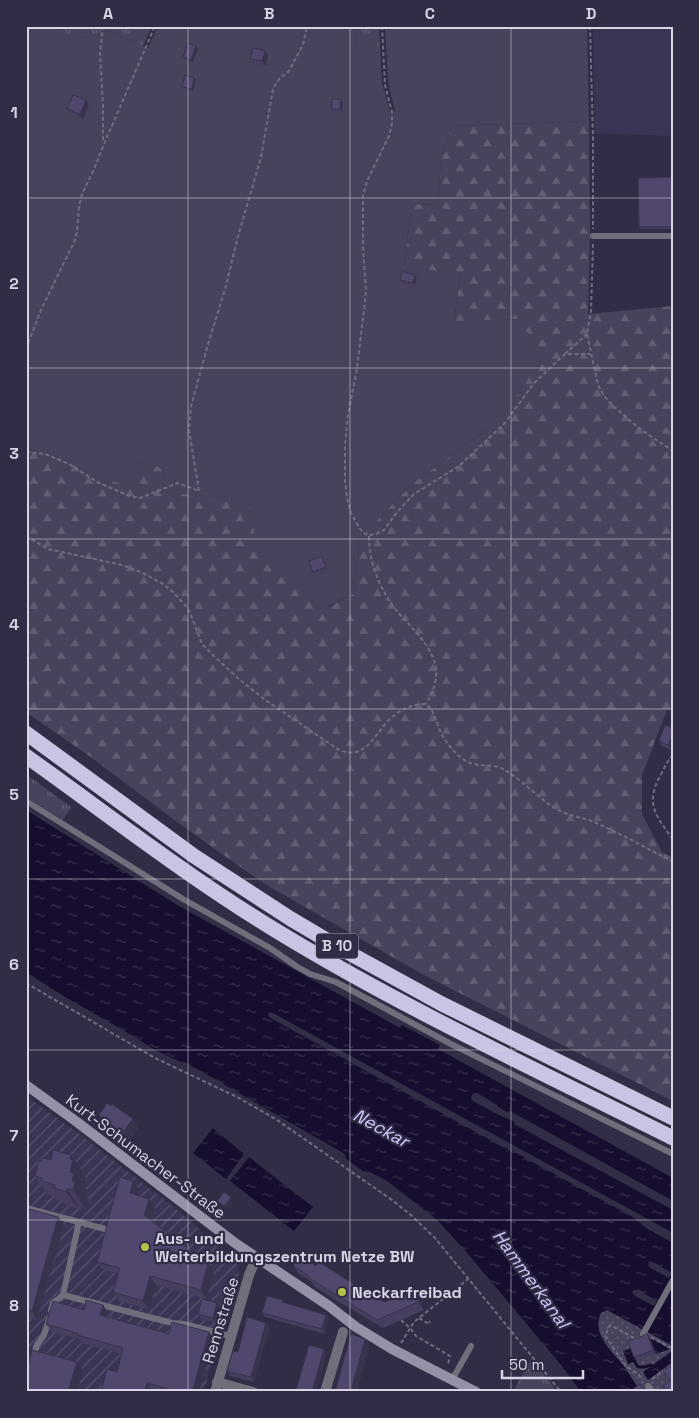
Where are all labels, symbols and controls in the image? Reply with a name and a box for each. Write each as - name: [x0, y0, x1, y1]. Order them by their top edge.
- text: A: [103, 3, 113, 24]
- text: B: [264, 3, 274, 24]
- text: C: [425, 3, 435, 24]
- text: D: [586, 3, 596, 24]
- text: 1: [10, 102, 18, 123]
- text: 2: [9, 273, 19, 294]
- text: 3: [9, 443, 19, 464]
- text: 4: [9, 614, 19, 635]
- text: 5: [9, 784, 19, 805]
- road number: B 10: [316, 934, 358, 958]
- text: 6: [9, 954, 19, 975]
- street label: Kurt-Schumacher-Straße: [62, 1089, 230, 1223]
- water label: Neckar: [349, 1103, 415, 1153]
- text: 7: [10, 1125, 19, 1146]
- water label: Hammerkanal: [488, 1225, 576, 1335]
- place label: Aus- und Weiterbildungszentrum Netze BW: [155, 1228, 414, 1267]
- marker: Aus- und Weiterbildungszentrum Netze BW: [139, 1241, 151, 1253]
- street label: Rennstraße: [197, 1274, 244, 1366]
- place label: Neckarfreibad: [352, 1282, 462, 1303]
- marker: Neckarfreibad: [336, 1286, 348, 1298]
- text: 8: [9, 1295, 19, 1316]
- scale bar: [502, 1348, 583, 1380]
- text: 50 m: [509, 1355, 544, 1374]

